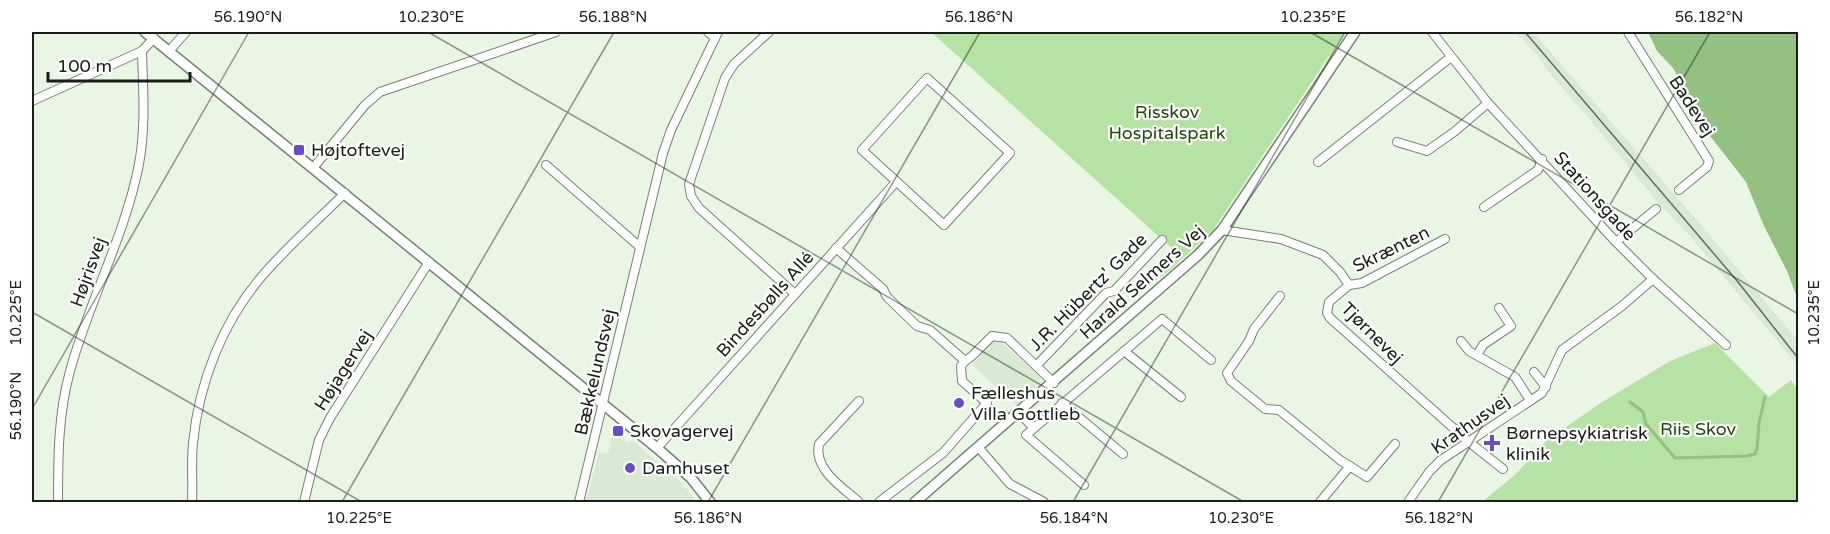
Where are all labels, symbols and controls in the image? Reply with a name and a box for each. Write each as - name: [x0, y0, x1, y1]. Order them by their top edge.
- text: 56.190°N: [214, 8, 282, 26]
- text: 10.230°E: [398, 8, 464, 26]
- text: 56.188°N: [579, 8, 647, 26]
- text: 56.186°N: [945, 8, 1013, 26]
- text: 10.235°E: [1280, 8, 1346, 26]
- text: 56.182°N: [1675, 8, 1743, 26]
- scale bar: [48, 45, 190, 83]
- text: 100 m: [57, 55, 112, 77]
- street label: Badevej: [1664, 71, 1720, 141]
- park label: Risskov Hospitalspark: [1108, 101, 1226, 144]
- place label: Højtoftevej: [311, 139, 405, 161]
- marker: Højtoftevej: [292, 143, 306, 157]
- street label: Stationsgade: [1549, 147, 1641, 245]
- street label: Harald Selmers Vej: [1075, 220, 1209, 344]
- street label: Skrænten: [1349, 221, 1433, 277]
- street label: J.R. Hübertz' Gade: [1024, 228, 1152, 356]
- street label: Højrisvej: [65, 234, 111, 310]
- street label: Bindesbølls Allé: [712, 246, 818, 362]
- text: 10.225°E: [7, 280, 25, 346]
- text: 10.235°E: [1805, 280, 1823, 346]
- street label: Tjørnevej: [1336, 297, 1408, 369]
- street label: Bækkelundsvej: [570, 307, 620, 437]
- street label: Højagervej: [309, 325, 377, 415]
- text: 56.190°N: [7, 372, 25, 440]
- place label: Fælleshus Villa Gottlieb: [971, 382, 1080, 425]
- street label: Krathusvej: [1427, 389, 1513, 459]
- marker: Fælleshus Villa Gottlieb: [952, 396, 966, 410]
- park label: Riis Skov: [1660, 418, 1736, 440]
- place label: Skovagervej: [630, 420, 734, 442]
- place label: Børnepsykiatrisk klinik: [1506, 422, 1648, 465]
- marker: Skovagervej: [611, 424, 625, 438]
- marker: Børnepsykiatrisk klinik: [1483, 434, 1501, 452]
- place label: Damhuset: [642, 457, 730, 479]
- marker: Damhuset: [623, 461, 637, 475]
- text: 10.225°E: [326, 509, 392, 527]
- text: 56.186°N: [674, 509, 742, 527]
- text: 56.184°N: [1040, 509, 1108, 527]
- text: 10.230°E: [1208, 509, 1274, 527]
- text: 56.182°N: [1405, 509, 1473, 527]

